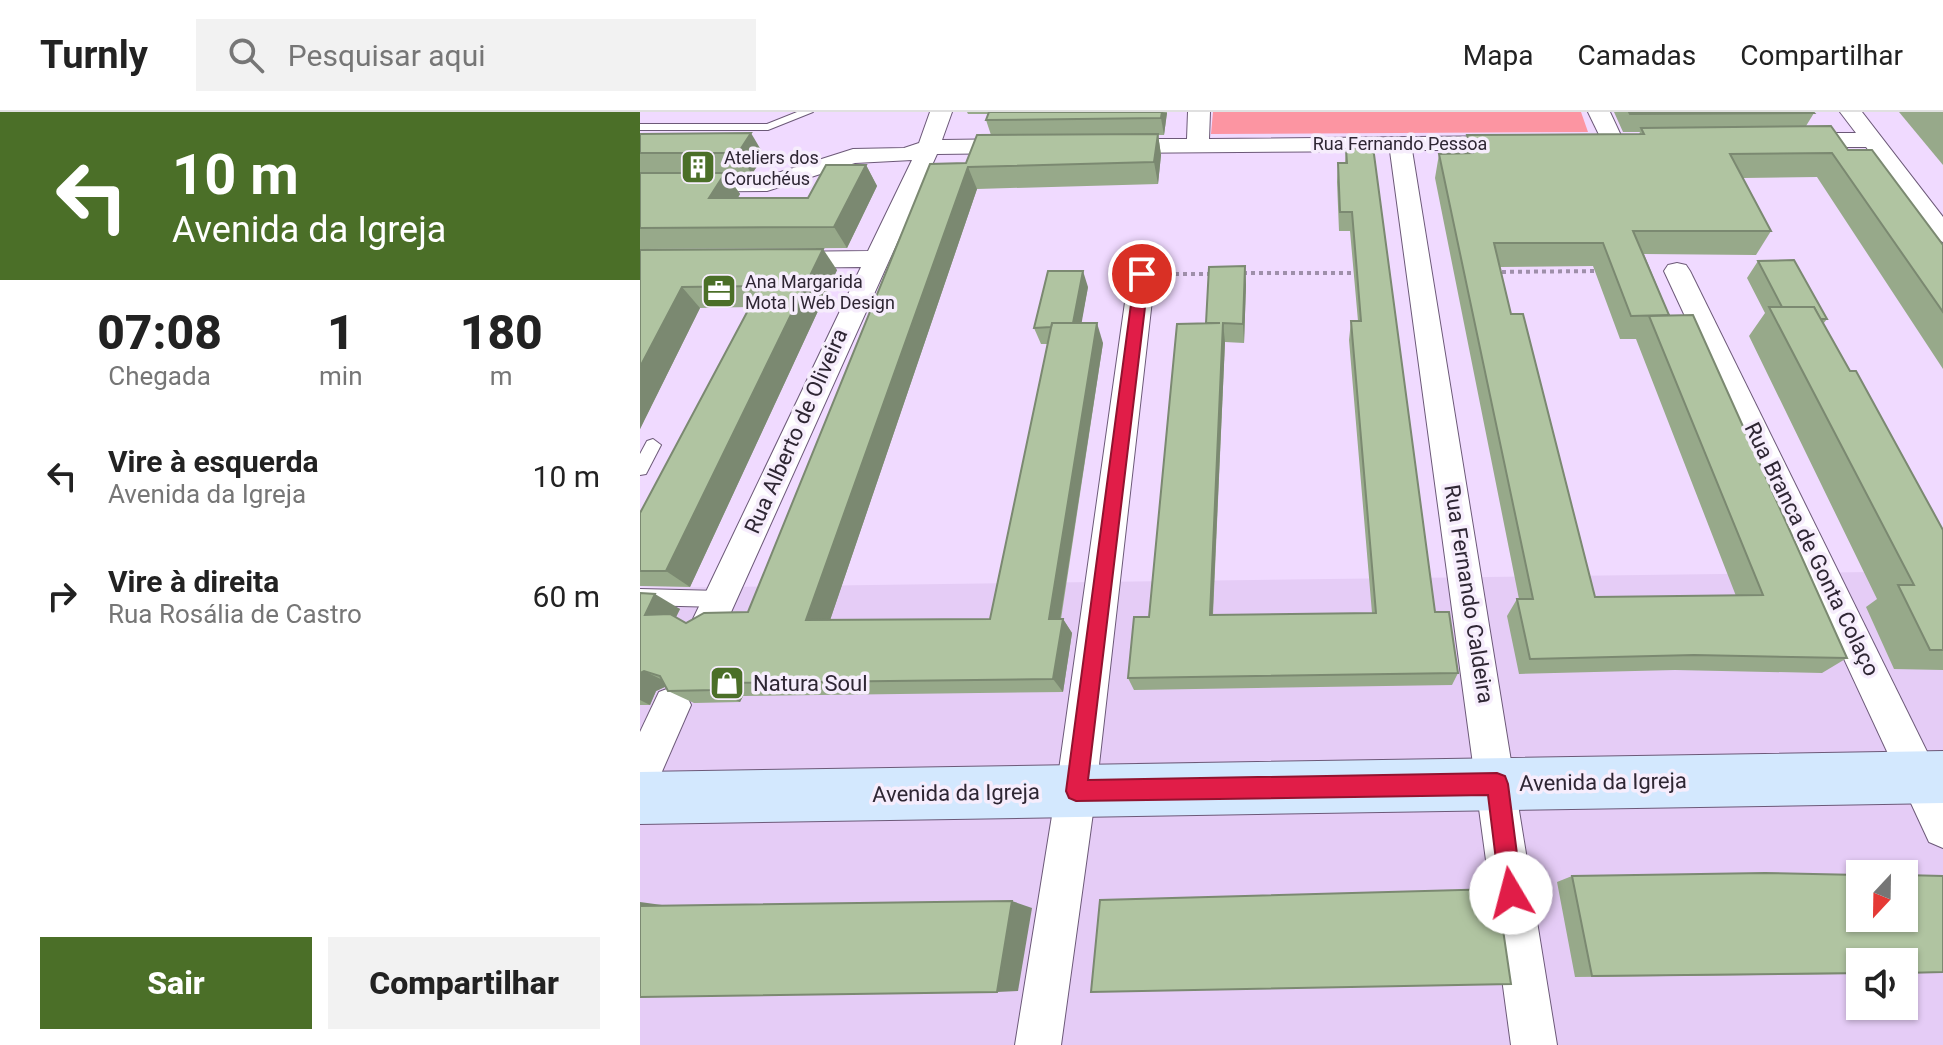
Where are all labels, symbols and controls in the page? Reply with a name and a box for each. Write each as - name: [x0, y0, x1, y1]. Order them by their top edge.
- search box: [196, 19, 756, 91]
- text: Turnly: [40, 33, 148, 77]
- icon: search: [224, 33, 268, 77]
- text: Pesquisar aqui: [288, 38, 485, 73]
- text: Mapa: [1463, 39, 1533, 72]
- text: Camadas: [1577, 39, 1696, 72]
- text: Compartilhar: [1740, 39, 1903, 72]
- street label: Rua Fernando Pessoa: [1313, 133, 1487, 154]
- text: 10 m: [172, 142, 299, 208]
- icon: left: [40, 144, 144, 248]
- place label: Ateliers dos Coruchéus: [724, 147, 819, 189]
- building icon: Ateliers dos Coruchéus: [679, 148, 717, 186]
- text: Avenida da Igreja: [172, 209, 446, 251]
- pin: [1108, 240, 1176, 308]
- icon: arrive: [1120, 252, 1164, 296]
- place label: Ana Margarida Mota | Web Design: [745, 271, 895, 313]
- office icon: Ana Margarida Mota | Web Design: [700, 272, 738, 310]
- text: 07:08: [97, 304, 222, 361]
- text: 1: [327, 304, 355, 361]
- text: 180: [460, 304, 543, 361]
- street label: Rua Alberto de Oliveira: [739, 325, 853, 537]
- text: Chegada: [108, 361, 211, 391]
- text: min: [319, 361, 363, 391]
- text: m: [490, 361, 513, 391]
- street label: Rua Branca de Gonta Colaço: [1740, 418, 1884, 680]
- text: Vire à esquerda: [108, 444, 319, 479]
- icon: left: [40, 454, 84, 498]
- text: 10 m: [533, 459, 600, 494]
- text: Avenida da Igreja: [108, 479, 306, 509]
- street label: Rua Fernando Caldeira: [1439, 483, 1499, 705]
- text: Vire à direita: [108, 564, 279, 599]
- icon: right: [40, 574, 84, 618]
- text: 60 m: [533, 579, 600, 614]
- text: Rua Rosália de Castro: [108, 599, 362, 629]
- shop icon: Natura Soul: [708, 664, 746, 702]
- place label: Natura Soul: [753, 671, 868, 696]
- street label: Avenida da Igreja: [1519, 768, 1687, 796]
- street label: Avenida da Igreja: [872, 779, 1040, 807]
- position arrow: [1469, 851, 1553, 935]
- north arrow: [1846, 860, 1918, 932]
- map controls: [1846, 860, 1918, 1020]
- button: Sair: [40, 937, 312, 1029]
- button: Compartilhar: [328, 937, 600, 1029]
- button: sound: [1846, 948, 1918, 1020]

